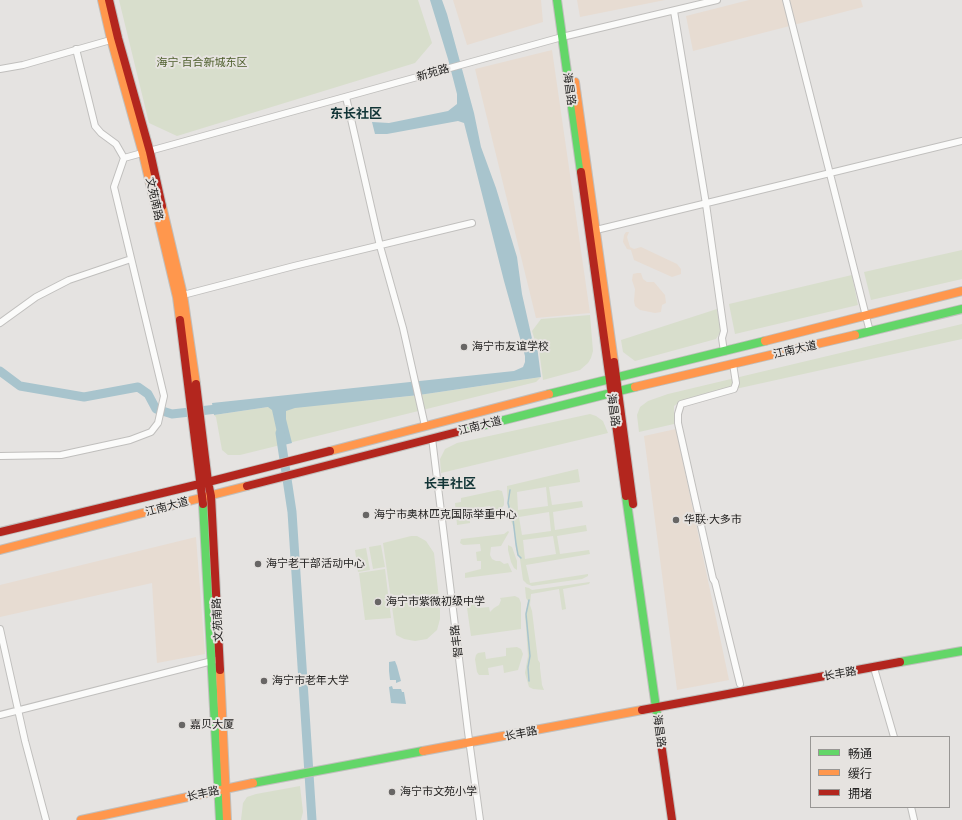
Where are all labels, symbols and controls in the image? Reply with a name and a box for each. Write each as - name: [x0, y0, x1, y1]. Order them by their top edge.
- park label: 海宁·百合新城东区: [157, 56, 247, 70]
- street label: 新苑路: [415, 62, 451, 84]
- street label: 海昌路: [560, 72, 578, 106]
- district label: 东长社区: [330, 106, 382, 122]
- street label: 文苑南路: [143, 176, 165, 222]
- street label: 江南大道: [772, 339, 818, 361]
- place label: 海宁市友谊学校: [472, 340, 549, 354]
- marker: 海宁市友谊学校: [459, 342, 469, 352]
- street label: 海昌路: [604, 393, 622, 427]
- street label: 江南大道: [457, 414, 503, 438]
- district label: 长丰社区: [424, 476, 476, 492]
- street label: 江南大道: [144, 495, 190, 519]
- place label: 海宁市奥林匹克国际举重中心: [374, 508, 517, 522]
- marker: 海宁市奥林匹克国际举重中心: [361, 510, 371, 520]
- place label: 华联·大多市: [684, 513, 742, 527]
- marker: 华联·大多市: [671, 515, 681, 525]
- place label: 海宁老干部活动中心: [266, 557, 365, 571]
- marker: 海宁老干部活动中心: [253, 559, 263, 569]
- place label: 海宁市紫微初级中学: [386, 595, 485, 609]
- marker: 海宁市紫微初级中学: [373, 597, 383, 607]
- street label: 文苑南路: [210, 598, 226, 642]
- street label: 智丰路: [448, 624, 466, 658]
- street label: 长丰路: [823, 665, 857, 683]
- place label: 海宁市老年大学: [272, 674, 349, 688]
- marker: 海宁市老年大学: [259, 676, 269, 686]
- street label: 海昌路: [650, 714, 668, 748]
- place label: 嘉贝大厦: [190, 718, 234, 732]
- marker: 嘉贝大厦: [177, 720, 187, 730]
- street label: 长丰路: [504, 724, 538, 744]
- legend: [810, 736, 950, 808]
- text: 畅通: [848, 747, 872, 761]
- text: 缓行: [848, 767, 872, 781]
- street label: 长丰路: [185, 784, 221, 804]
- place label: 海宁市文苑小学: [400, 785, 477, 799]
- marker: 海宁市文苑小学: [387, 787, 397, 797]
- text: 拥堵: [848, 787, 872, 801]

